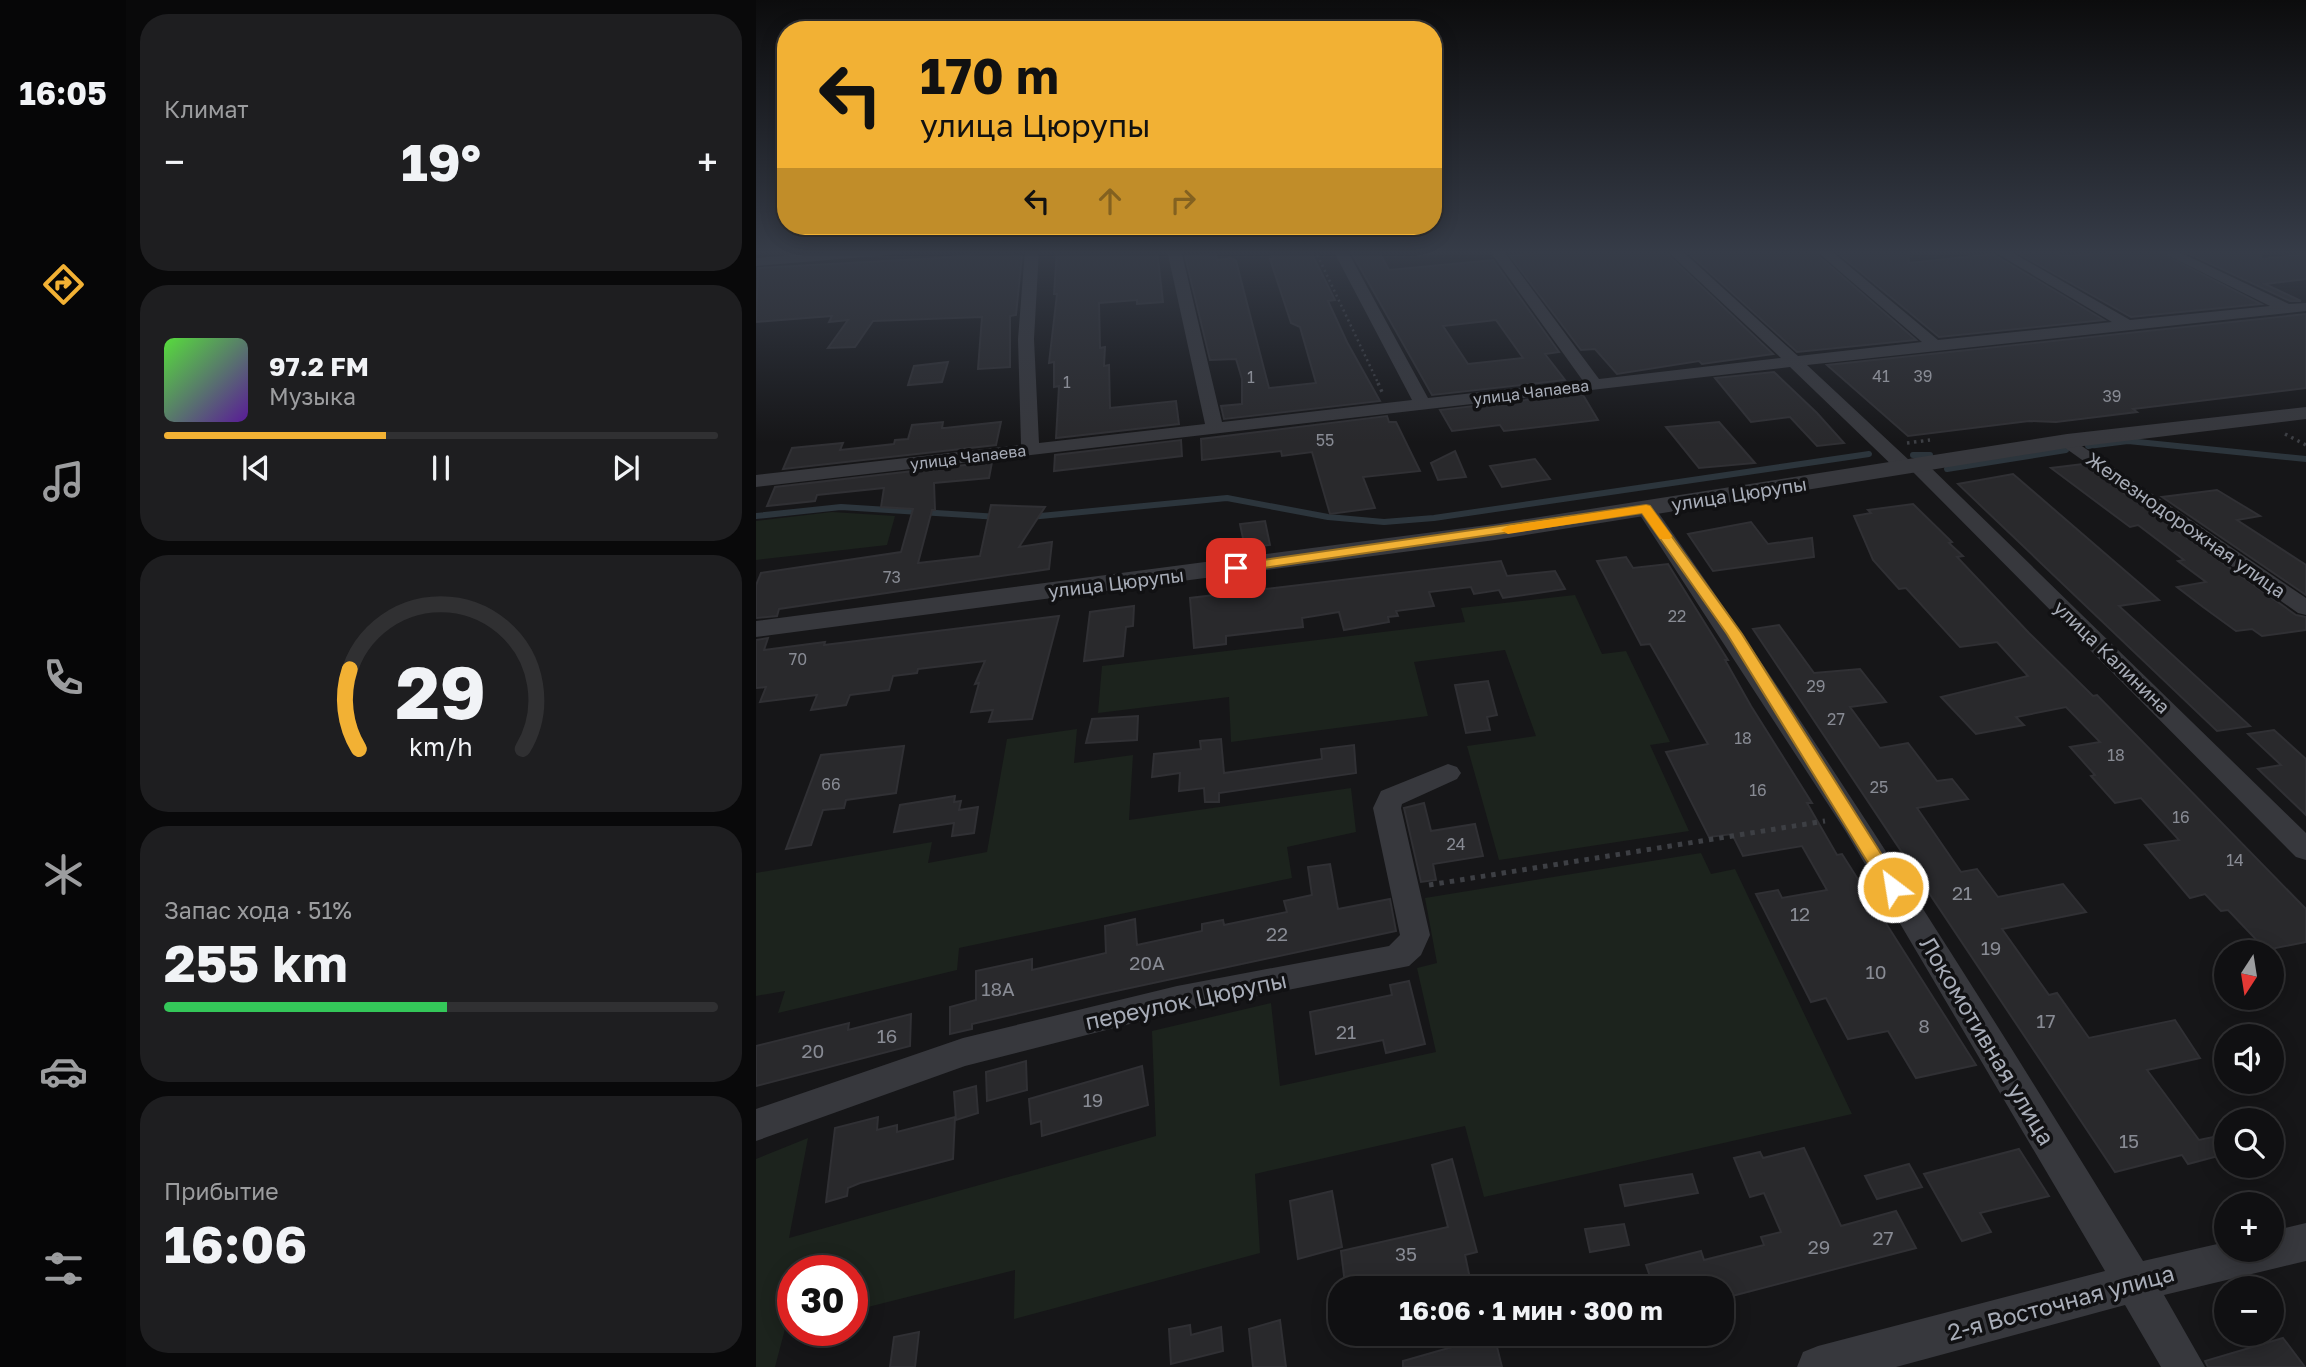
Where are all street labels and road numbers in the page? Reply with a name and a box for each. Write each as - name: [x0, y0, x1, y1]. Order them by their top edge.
- street label: улица Чапаева: [1472, 375, 1590, 409]
- street label: улица Чапаева: [909, 440, 1027, 474]
- street label: Железнодорожная улица: [2082, 447, 2290, 602]
- street label: улица Цюрупы: [1670, 471, 1808, 516]
- street label: улица Цюрупы: [1047, 563, 1185, 602]
- street label: улица Калинина: [2050, 595, 2175, 718]
- street label: Локомотивная улица: [1914, 931, 2061, 1150]
- street label: переулок Цюрупы: [1082, 965, 1289, 1035]
- street label: 2-я Восточная улица: [1944, 1258, 2177, 1346]

